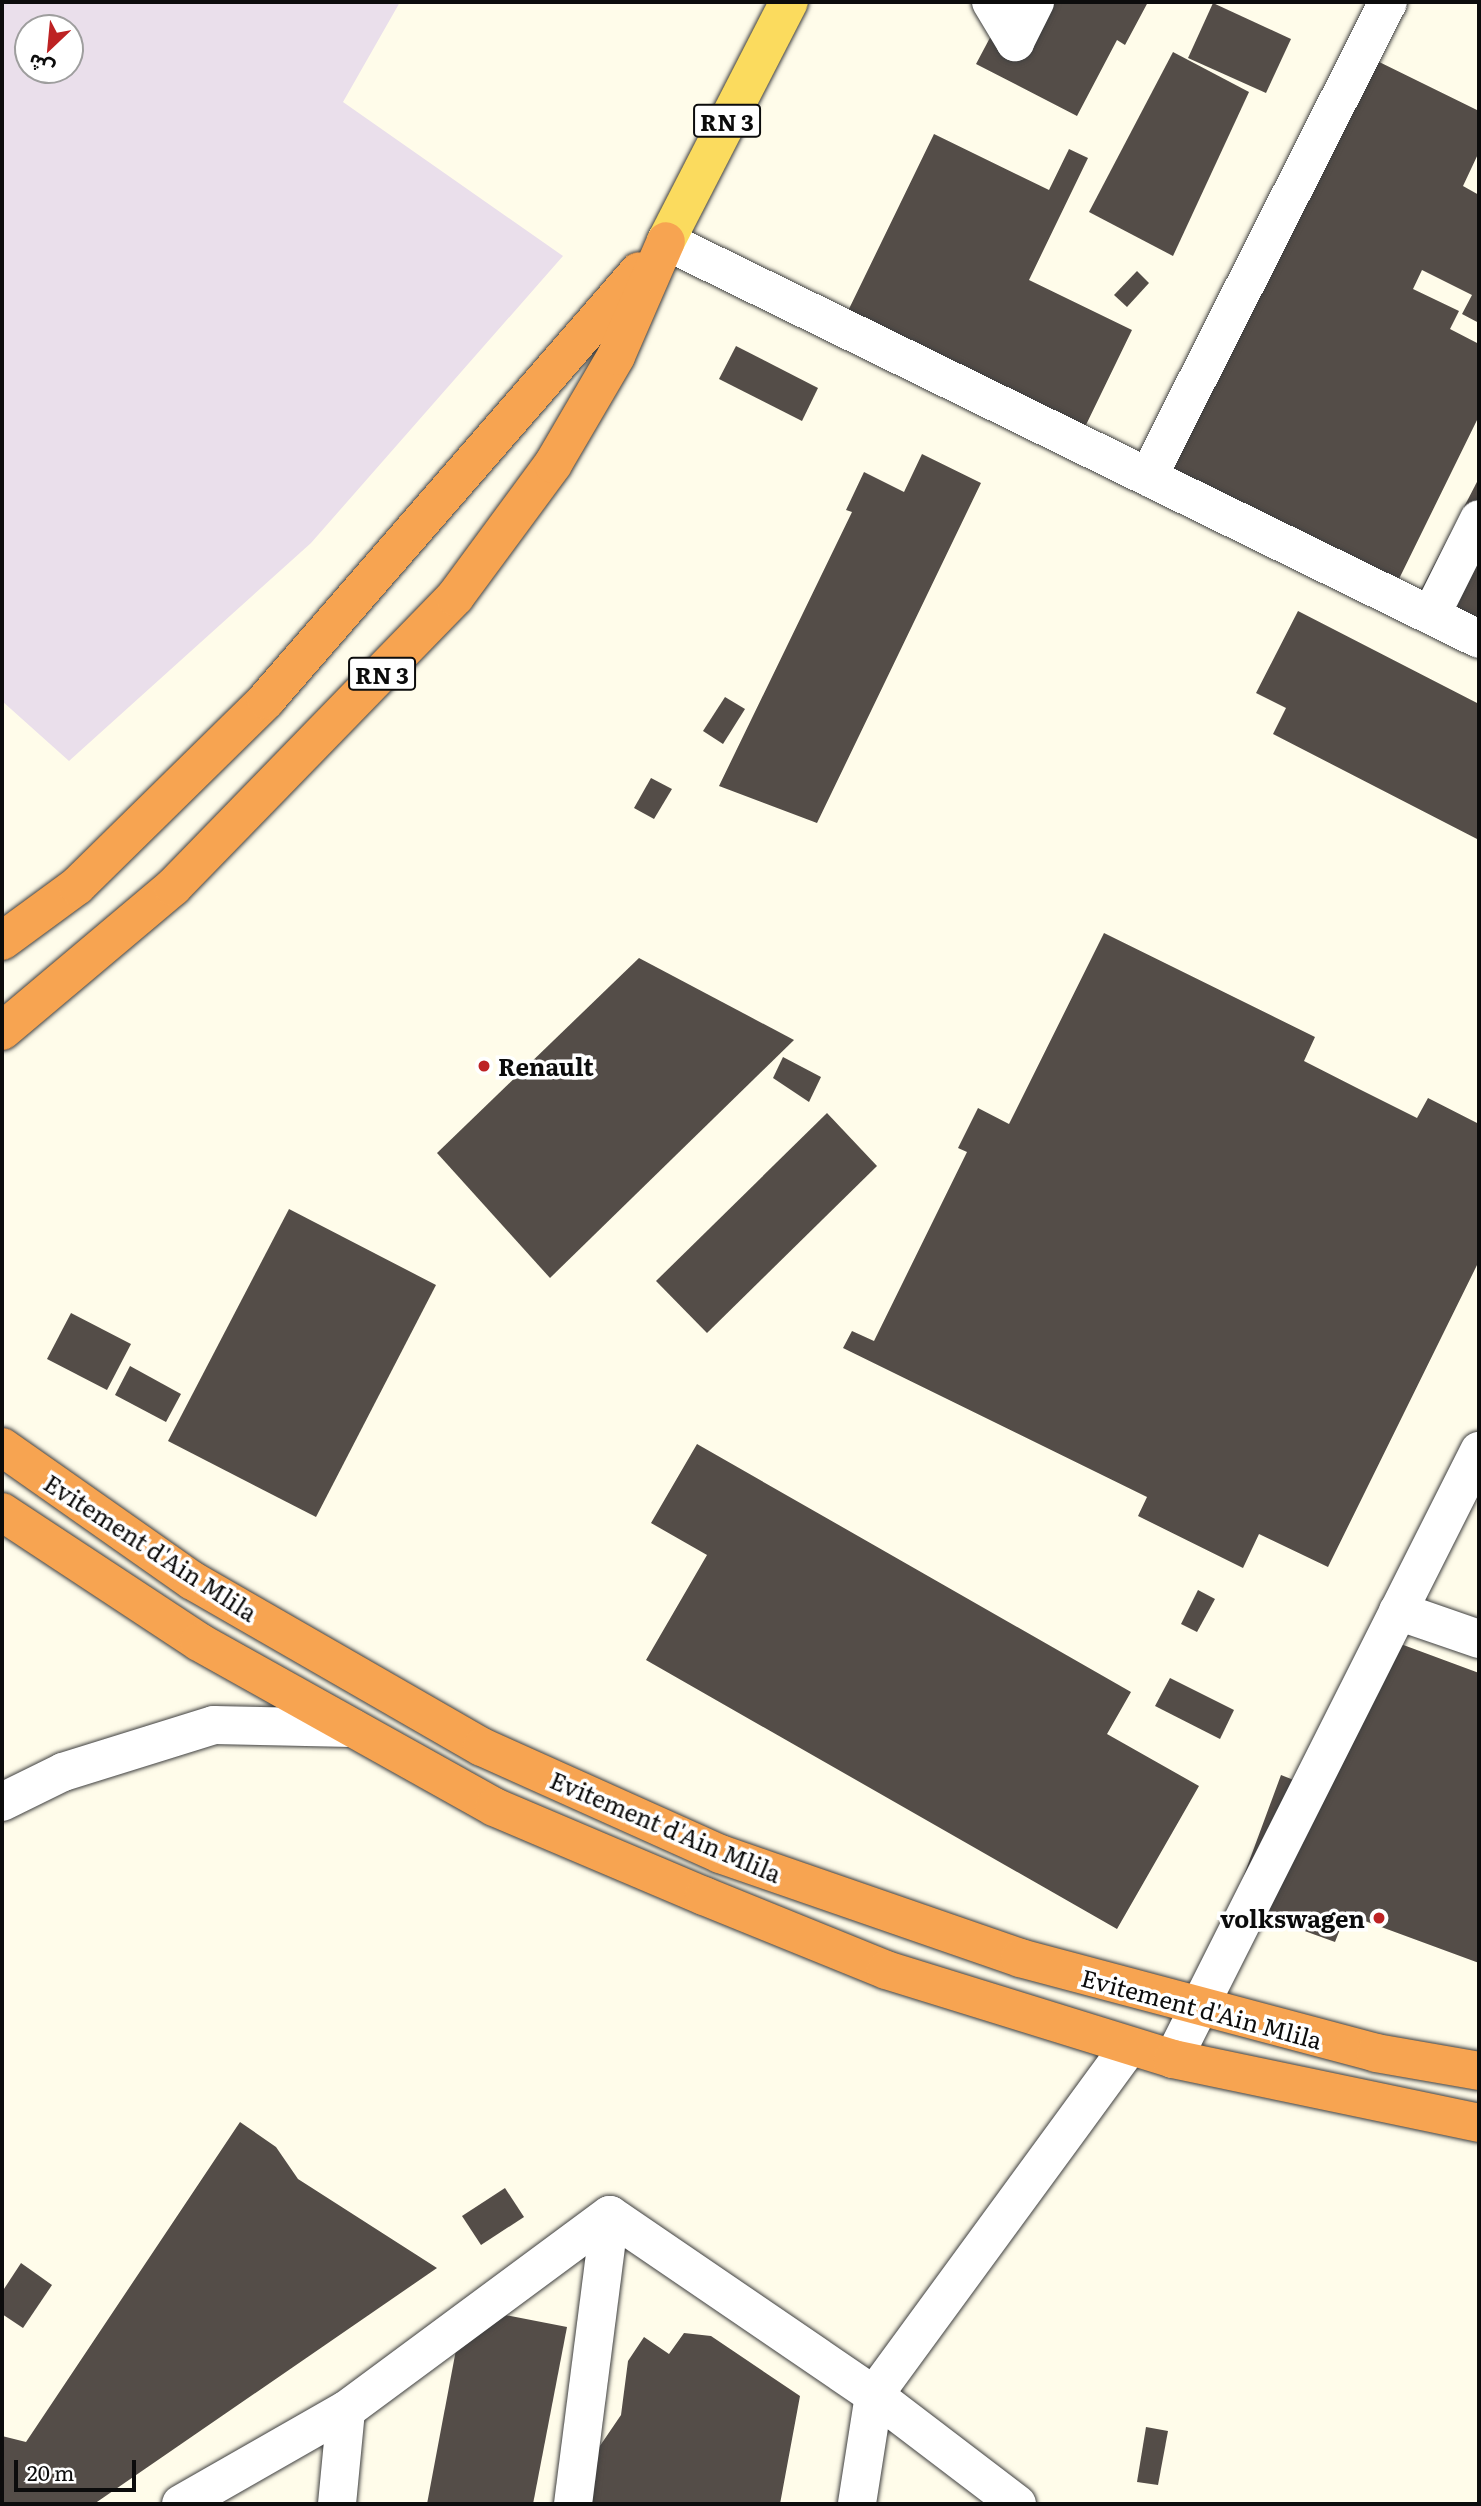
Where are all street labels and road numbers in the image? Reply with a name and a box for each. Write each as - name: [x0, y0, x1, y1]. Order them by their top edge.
- road number: RN 3: [692, 102, 762, 140]
- road number: RN 3: [347, 654, 417, 694]
- street label: Evitement d'Ain Mlila: [39, 1467, 263, 1627]
- street label: Evitement d'Ain Mlila: [546, 1764, 786, 1888]
- street label: Evitement d'Ain Mlila: [1079, 1962, 1325, 2054]

